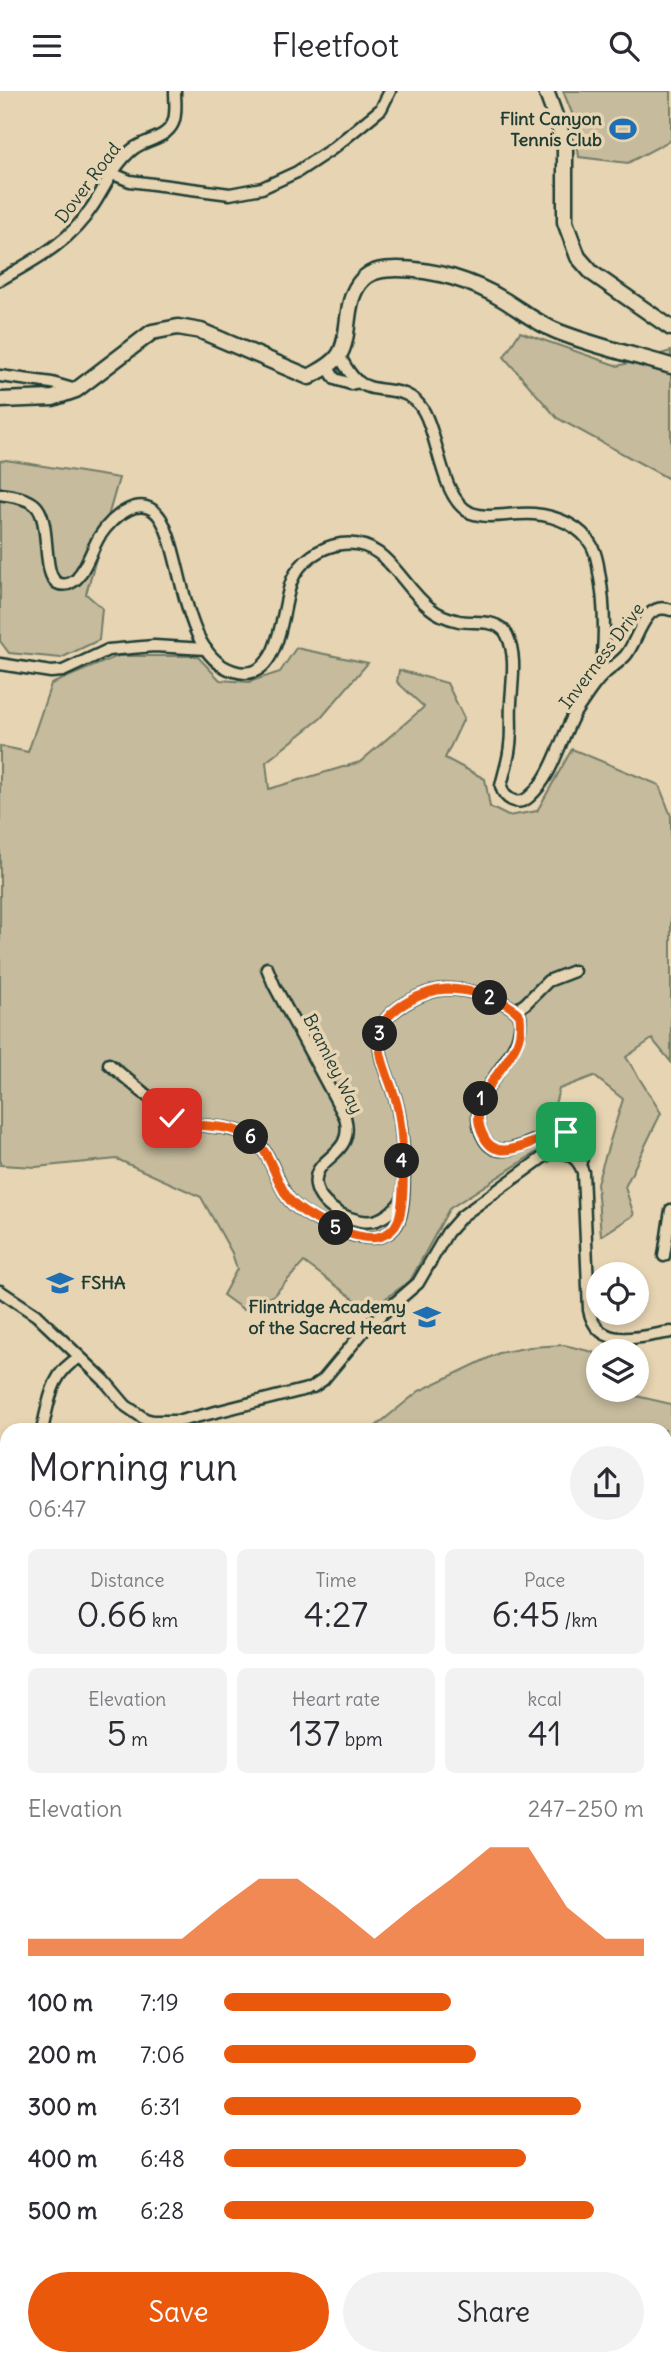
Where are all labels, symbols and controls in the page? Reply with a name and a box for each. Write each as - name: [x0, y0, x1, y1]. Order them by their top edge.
- text: Fleetfoot: [272, 25, 399, 66]
- icon: menu: [28, 27, 66, 65]
- icon: search: [605, 27, 643, 65]
- place label: Flint Canyon Tennis Club: [500, 107, 603, 151]
- sports icon: Flint Canyon Tennis Club: [608, 114, 638, 144]
- street label: Dover Road: [50, 137, 126, 228]
- street label: Inverness Drive: [554, 598, 649, 713]
- pin: 2: [472, 981, 508, 1016]
- text: 2: [484, 985, 495, 1009]
- street label: Bramley Way: [298, 1010, 369, 1118]
- pin: 3: [362, 1017, 398, 1051]
- text: 3: [374, 1021, 385, 1045]
- pin: 1: [463, 1081, 498, 1117]
- text: 1: [477, 1086, 484, 1110]
- pin: [142, 1088, 202, 1148]
- icon: check: [153, 1099, 191, 1137]
- pin: [536, 1102, 596, 1162]
- icon: arrive: [547, 1113, 585, 1151]
- pin: 6: [233, 1119, 268, 1155]
- text: 6: [245, 1124, 256, 1148]
- pin: 4: [384, 1143, 420, 1179]
- text: 4: [396, 1148, 407, 1172]
- pin: 5: [318, 1211, 354, 1245]
- text: 5: [330, 1215, 341, 1239]
- map controls: [586, 1262, 649, 1402]
- button: locate: [586, 1262, 649, 1325]
- school or university icon: FSHA: [45, 1268, 75, 1298]
- place label: FSHA: [81, 1271, 126, 1294]
- place label: Flintridge Academy of the Sacred Heart: [248, 1295, 407, 1339]
- school or university icon: Flintridge Academy of the Sacred Heart: [412, 1302, 442, 1332]
- button: layers: [586, 1339, 649, 1402]
- text: Morning run: [28, 1444, 238, 1491]
- button: share: [570, 1446, 644, 1520]
- text: 06:47: [28, 1494, 86, 1523]
- text: Distance: [90, 1568, 164, 1592]
- text: Time: [315, 1568, 357, 1592]
- text: Pace: [524, 1568, 565, 1592]
- text: 0.66: [77, 1592, 147, 1636]
- text: 4:27: [304, 1592, 368, 1636]
- text: 6:45: [492, 1592, 560, 1636]
- text: km: [147, 1608, 178, 1632]
- text: /km: [560, 1608, 598, 1632]
- text: Elevation: [88, 1687, 166, 1711]
- text: Heart rate: [292, 1687, 380, 1711]
- text: kcal: [528, 1687, 562, 1711]
- text: 5: [107, 1711, 127, 1755]
- text: 137: [289, 1711, 340, 1755]
- text: 41: [528, 1711, 562, 1755]
- text: m: [127, 1727, 148, 1751]
- text: bpm: [340, 1727, 383, 1751]
- text: Elevation: [28, 1794, 122, 1823]
- text: 247–250 m: [528, 1794, 644, 1823]
- text: 100 m: [28, 1988, 93, 2017]
- text: 7:19: [140, 1988, 179, 2017]
- text: 200 m: [28, 2040, 97, 2069]
- text: 7:06: [140, 2040, 185, 2069]
- text: 300 m: [28, 2092, 97, 2121]
- text: 6:31: [140, 2092, 180, 2121]
- text: 400 m: [28, 2144, 97, 2173]
- text: 6:48: [140, 2144, 185, 2173]
- text: 500 m: [28, 2196, 97, 2225]
- text: 6:28: [140, 2196, 184, 2225]
- button: Save: [28, 2272, 329, 2352]
- button: Share: [343, 2272, 644, 2352]

